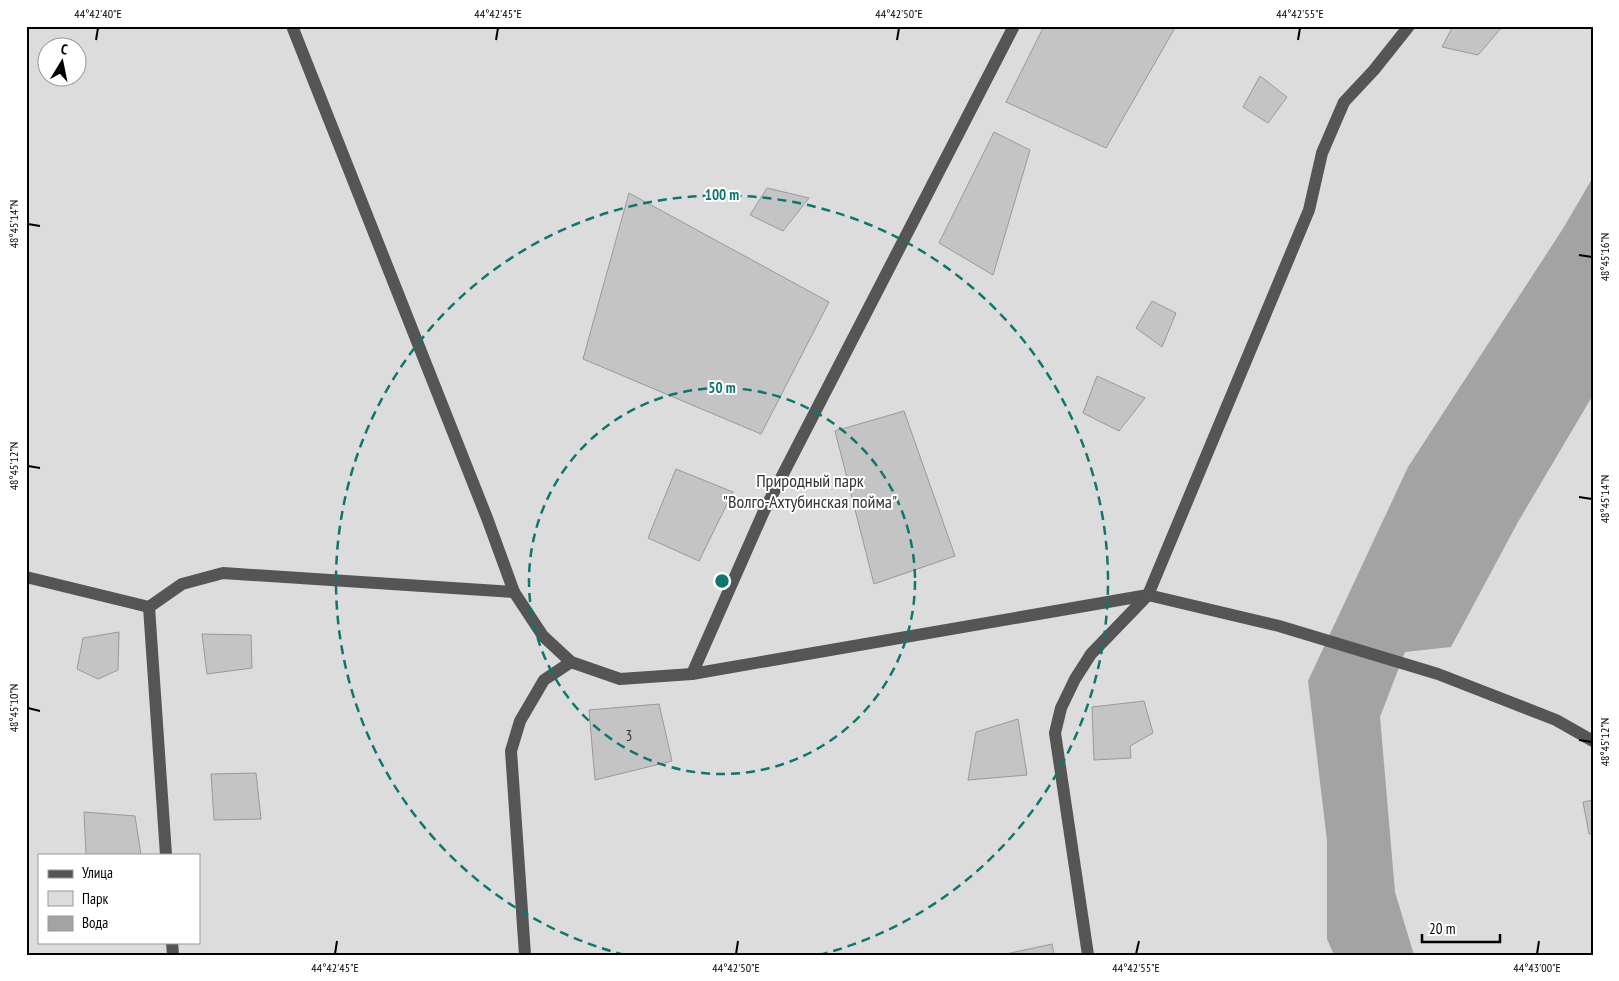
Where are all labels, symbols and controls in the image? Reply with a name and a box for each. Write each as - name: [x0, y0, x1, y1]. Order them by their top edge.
- text: 44°42'40"E: [74, 6, 122, 21]
- text: 44°42'45"E: [474, 6, 522, 21]
- text: 44°42'50"E: [875, 6, 923, 21]
- text: 44°42'55"E: [1276, 6, 1324, 21]
- north arrow: [38, 38, 88, 88]
- text: С: [60, 40, 70, 59]
- text: 100 m: [705, 185, 739, 204]
- text: 48°45'14"N: [6, 200, 21, 248]
- text: 48°45'16"N: [1597, 233, 1612, 281]
- text: 50 m: [708, 378, 736, 397]
- text: 48°45'12"N: [6, 442, 21, 490]
- park label: Природный парк "Волго-Ахтубинская пойма": [723, 469, 897, 513]
- text: 48°45'14"N: [1597, 475, 1612, 523]
- centre of rings: [713, 572, 731, 590]
- text: 48°45'10"N: [6, 684, 21, 732]
- text: 48°45'12"N: [1597, 718, 1612, 766]
- house number: 3: [626, 726, 632, 745]
- legend: [38, 854, 200, 944]
- text: Улица: [82, 863, 113, 882]
- text: Парк: [82, 889, 108, 908]
- scale bar: [1422, 911, 1499, 943]
- text: Вода: [82, 913, 108, 932]
- text: 20 m: [1429, 919, 1455, 938]
- text: 44°42'45"E: [311, 960, 359, 975]
- text: 44°42'50"E: [712, 960, 760, 975]
- text: 44°42'55"E: [1112, 960, 1160, 975]
- text: 44°43'00"E: [1513, 960, 1561, 975]

